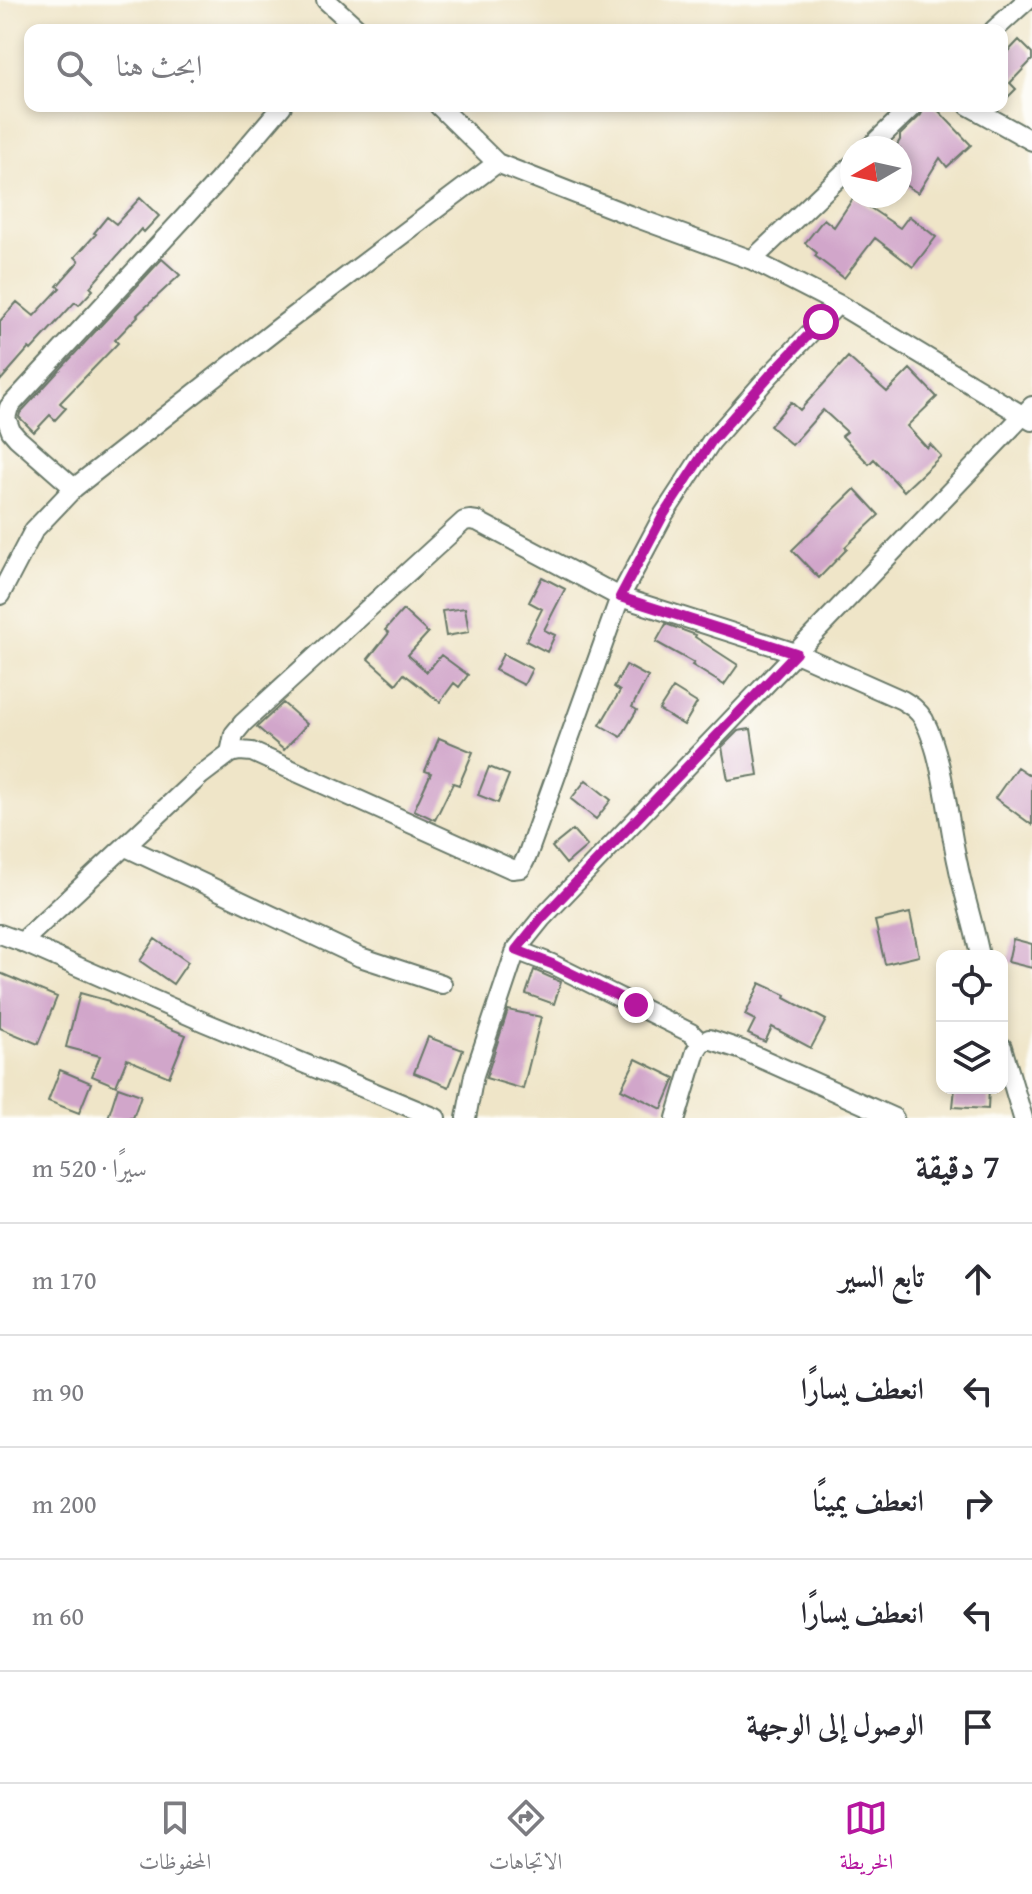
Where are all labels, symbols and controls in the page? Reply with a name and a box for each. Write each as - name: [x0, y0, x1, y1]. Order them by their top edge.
- search box: [24, 24, 1008, 112]
- text: ابحث هنا: [116, 43, 203, 87]
- icon: search: [52, 46, 96, 90]
- north arrow: [840, 136, 912, 208]
- route start: [803, 304, 839, 340]
- map controls: [936, 950, 1008, 1094]
- button: locate: [936, 950, 1008, 1022]
- route end: [618, 987, 654, 1023]
- button: layers: [936, 1022, 1008, 1094]
- text: 7 دقيقة: [916, 1141, 1000, 1190]
- text: سيرًا · 520 m: [32, 1148, 147, 1187]
- text: تابع السير: [839, 1254, 924, 1298]
- icon: ahead: [956, 1257, 1000, 1301]
- text: 170 m: [32, 1260, 97, 1299]
- text: انعطف يسارًا: [801, 1366, 924, 1410]
- icon: left: [956, 1369, 1000, 1413]
- text: 90 m: [32, 1372, 84, 1411]
- text: انعطف يمينًا: [813, 1478, 924, 1522]
- icon: right: [956, 1481, 1000, 1525]
- text: 200 m: [32, 1484, 97, 1523]
- text: انعطف يسارًا: [801, 1590, 924, 1634]
- icon: left: [956, 1593, 1000, 1637]
- text: 60 m: [32, 1596, 84, 1635]
- text: الوصول إلى الوجهة: [746, 1702, 924, 1746]
- icon: arrive: [956, 1705, 1000, 1749]
- tab: المحفوظات: [139, 1796, 211, 1883]
- tab: الاتجاهات: [489, 1796, 562, 1883]
- tab: الخريطة: [840, 1796, 893, 1883]

